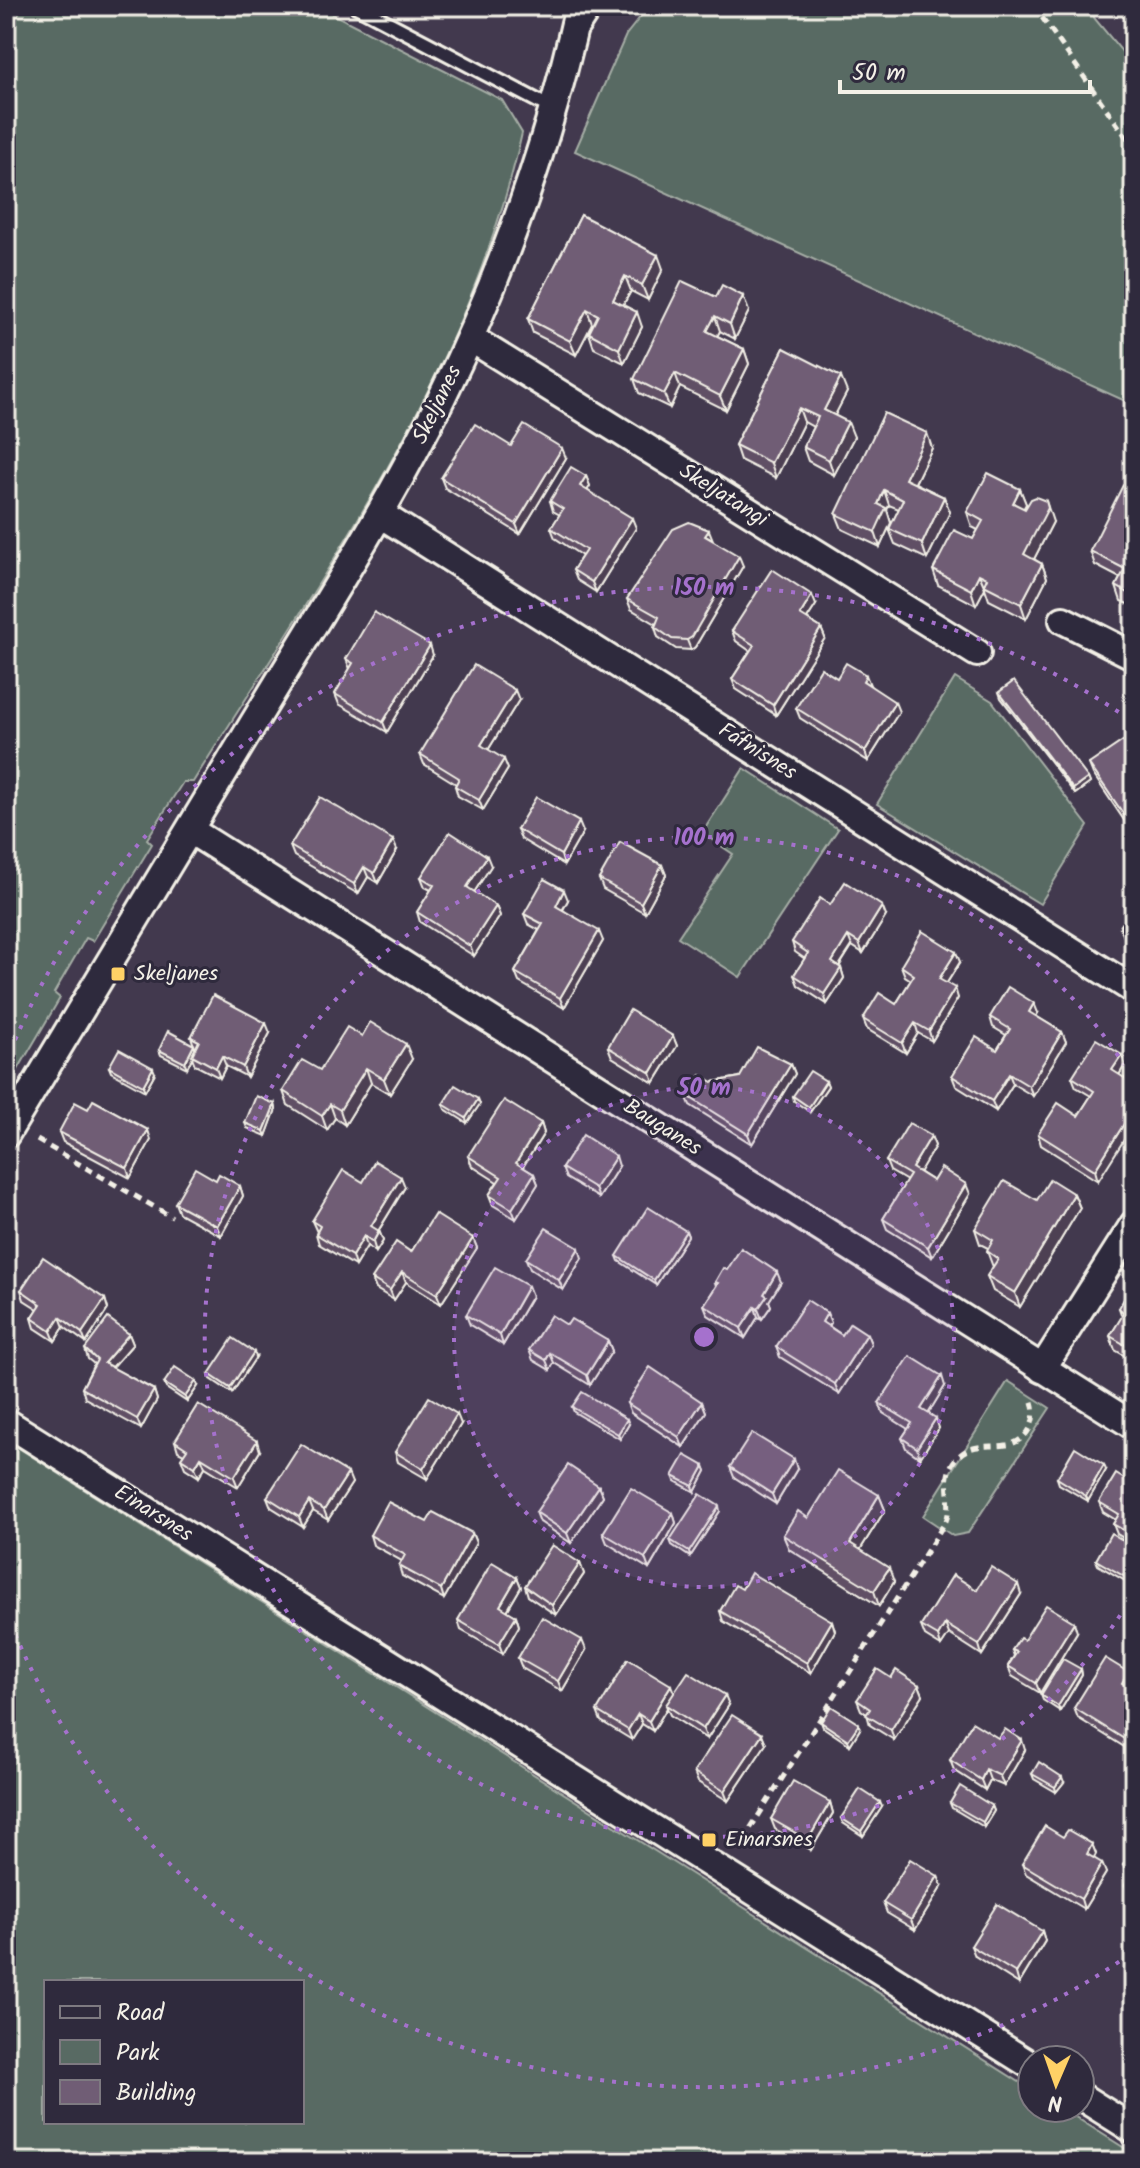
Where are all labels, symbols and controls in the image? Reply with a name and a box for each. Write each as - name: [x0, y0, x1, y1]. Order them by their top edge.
- scale bar: [840, 44, 1090, 94]
- text: 50 m: [852, 54, 906, 93]
- street label: Skeljanes: [404, 359, 472, 451]
- street label: Skeljatangi: [672, 455, 775, 538]
- text: 150 m: [674, 569, 734, 608]
- street label: Fáfnisnes: [711, 714, 804, 790]
- text: 100 m: [674, 819, 734, 858]
- place label: Skeljanes: [134, 957, 219, 992]
- marker: Skeljanes: [109, 965, 127, 983]
- text: 50 m: [676, 1069, 731, 1108]
- street label: Bauganes: [616, 1090, 709, 1166]
- centre of rings: [690, 1323, 718, 1351]
- street label: Einarsnes: [106, 1476, 200, 1552]
- place label: Einarsnes: [725, 1823, 813, 1858]
- marker: Einarsnes: [700, 1831, 718, 1849]
- legend: [44, 1980, 304, 2124]
- text: Road: [116, 1994, 165, 2033]
- text: Park: [116, 2034, 160, 2073]
- north arrow: [1016, 2044, 1096, 2124]
- text: Building: [116, 2074, 196, 2113]
- text: N: [1048, 2084, 1063, 2119]

